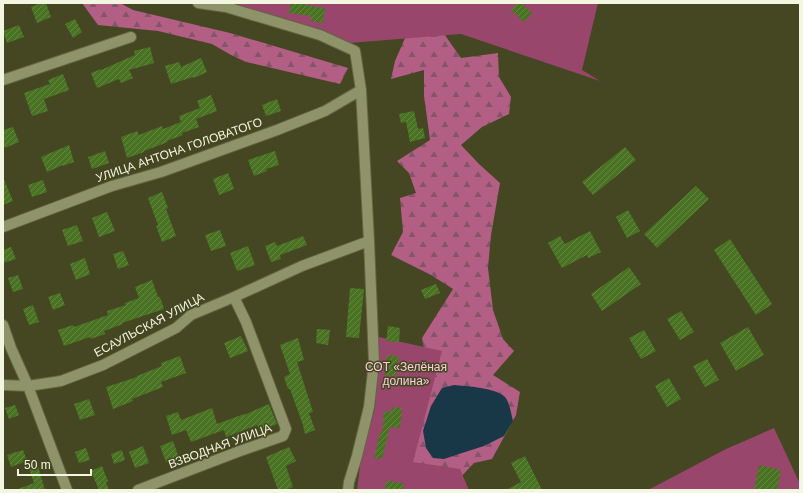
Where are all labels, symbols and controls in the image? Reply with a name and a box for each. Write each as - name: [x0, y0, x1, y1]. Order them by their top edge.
- street label: УЛИЦА АНТОНА ГОЛОВАТОГО: [94, 115, 264, 185]
- street label: ЕСАУЛЬСКАЯ УЛИЦА: [91, 290, 207, 360]
- park label: СОТ «Зелёная долина»: [365, 360, 447, 388]
- street label: ВЗВОДНАЯ УЛИЦА: [166, 421, 274, 471]
- scale bar: [18, 451, 91, 477]
- text: 50 m: [24, 458, 51, 472]

